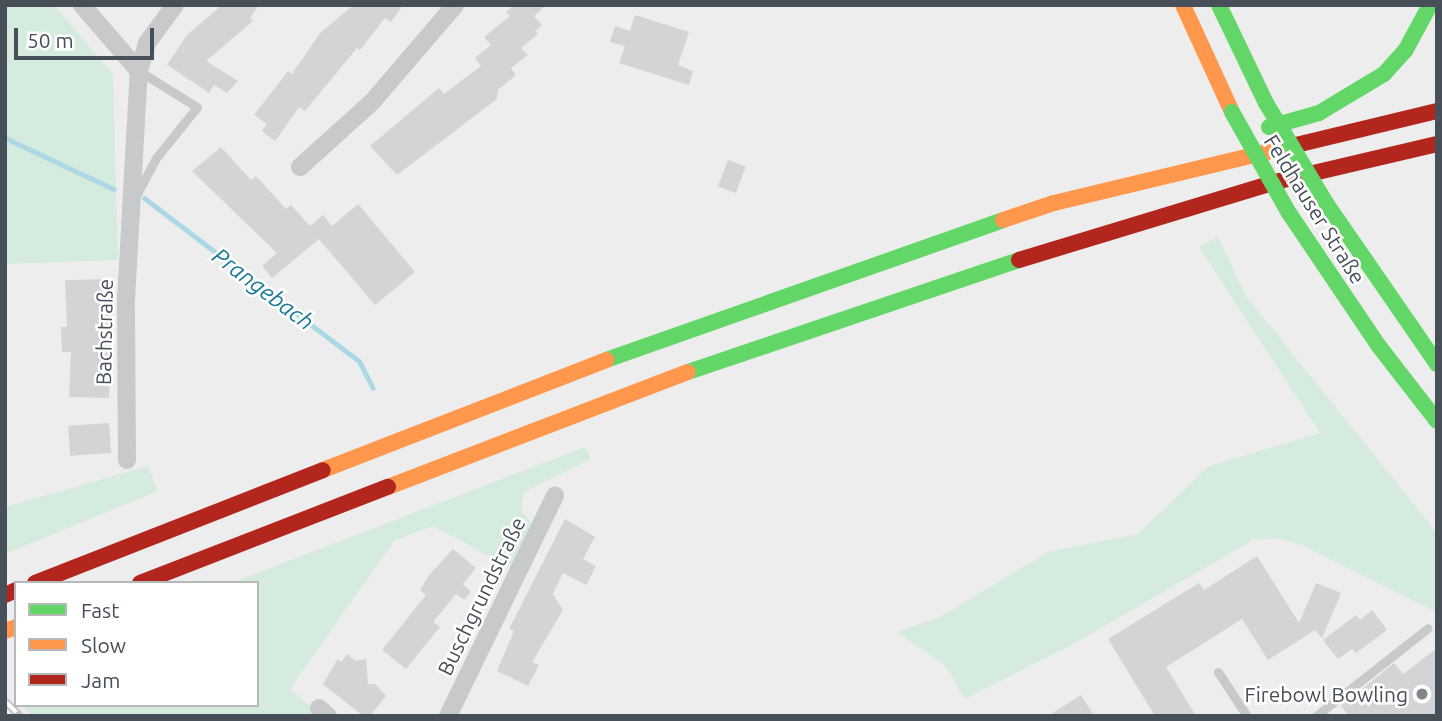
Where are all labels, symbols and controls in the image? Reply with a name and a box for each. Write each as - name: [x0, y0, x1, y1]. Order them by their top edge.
- scale bar: [18, 14, 158, 58]
- text: 50 m: [27, 28, 74, 52]
- street label: Feldhauser Straße: [1259, 130, 1371, 288]
- water label: Prangebach: [207, 242, 319, 336]
- street label: Bachstraße: [90, 279, 118, 385]
- street label: Buschgrundstraße: [432, 513, 530, 679]
- legend: [14, 581, 259, 707]
- text: Fast: [81, 598, 119, 622]
- text: Slow: [81, 633, 126, 657]
- text: Jam: [81, 668, 120, 692]
- place label: Firebowl Bowling: [1245, 681, 1408, 707]
- marker: Firebowl Bowling: [1414, 686, 1430, 702]

